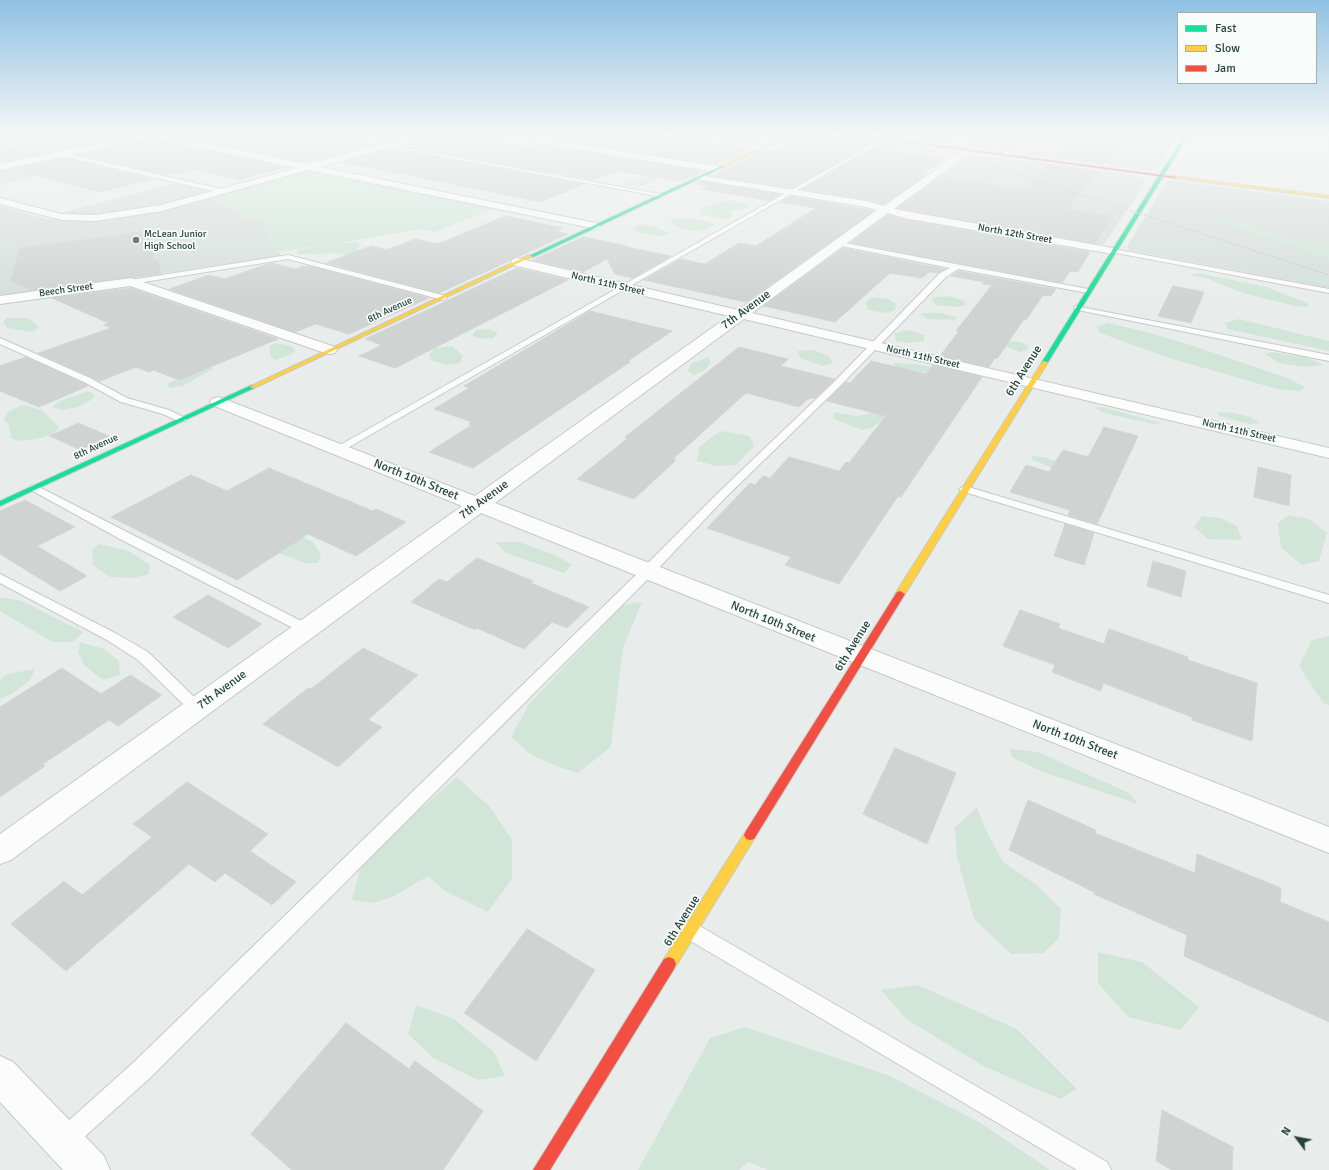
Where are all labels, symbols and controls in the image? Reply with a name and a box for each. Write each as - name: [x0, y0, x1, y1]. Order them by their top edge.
- legend: [1177, 12, 1317, 84]
- text: Fast: [1215, 21, 1236, 36]
- text: Slow: [1215, 41, 1240, 56]
- text: Jam: [1215, 61, 1236, 76]
- street label: North 12th Street: [977, 222, 1053, 246]
- place label: McLean Junior High School: [144, 228, 206, 252]
- marker: McLean Junior High School: [131, 235, 141, 245]
- street label: North 11th Street: [570, 270, 646, 298]
- street label: Beech Street: [38, 280, 94, 300]
- street label: 7th Avenue: [719, 287, 773, 333]
- street label: 8th Avenue: [366, 294, 414, 326]
- street label: North 11th Street: [885, 343, 961, 371]
- street label: 6th Avenue: [1003, 343, 1045, 399]
- street label: North 11th Street: [1201, 417, 1277, 445]
- street label: 8th Avenue: [72, 431, 120, 463]
- street label: North 10th Street: [372, 456, 460, 504]
- street label: 7th Avenue: [457, 477, 511, 523]
- street label: North 10th Street: [729, 598, 817, 646]
- street label: 6th Avenue: [832, 618, 874, 674]
- street label: 7th Avenue: [195, 667, 249, 713]
- street label: North 10th Street: [1030, 717, 1120, 763]
- street label: 6th Avenue: [661, 893, 703, 949]
- north arrow: [1277, 1118, 1317, 1158]
- text: N: [1279, 1125, 1294, 1138]

